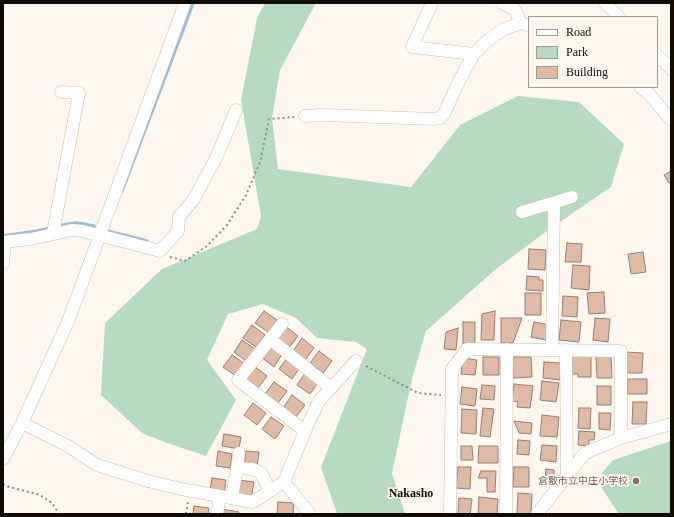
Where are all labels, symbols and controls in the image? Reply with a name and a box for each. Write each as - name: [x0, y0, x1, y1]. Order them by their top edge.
- legend: [528, 16, 658, 88]
- text: Road: [566, 25, 591, 39]
- text: Park: [566, 45, 588, 59]
- text: Building: [566, 65, 608, 79]
- place label: 倉敷市立中庄小学校: [538, 475, 628, 487]
- marker: 倉敷市立中庄小学校: [631, 476, 641, 486]
- district label: Nakasho: [389, 487, 433, 501]

